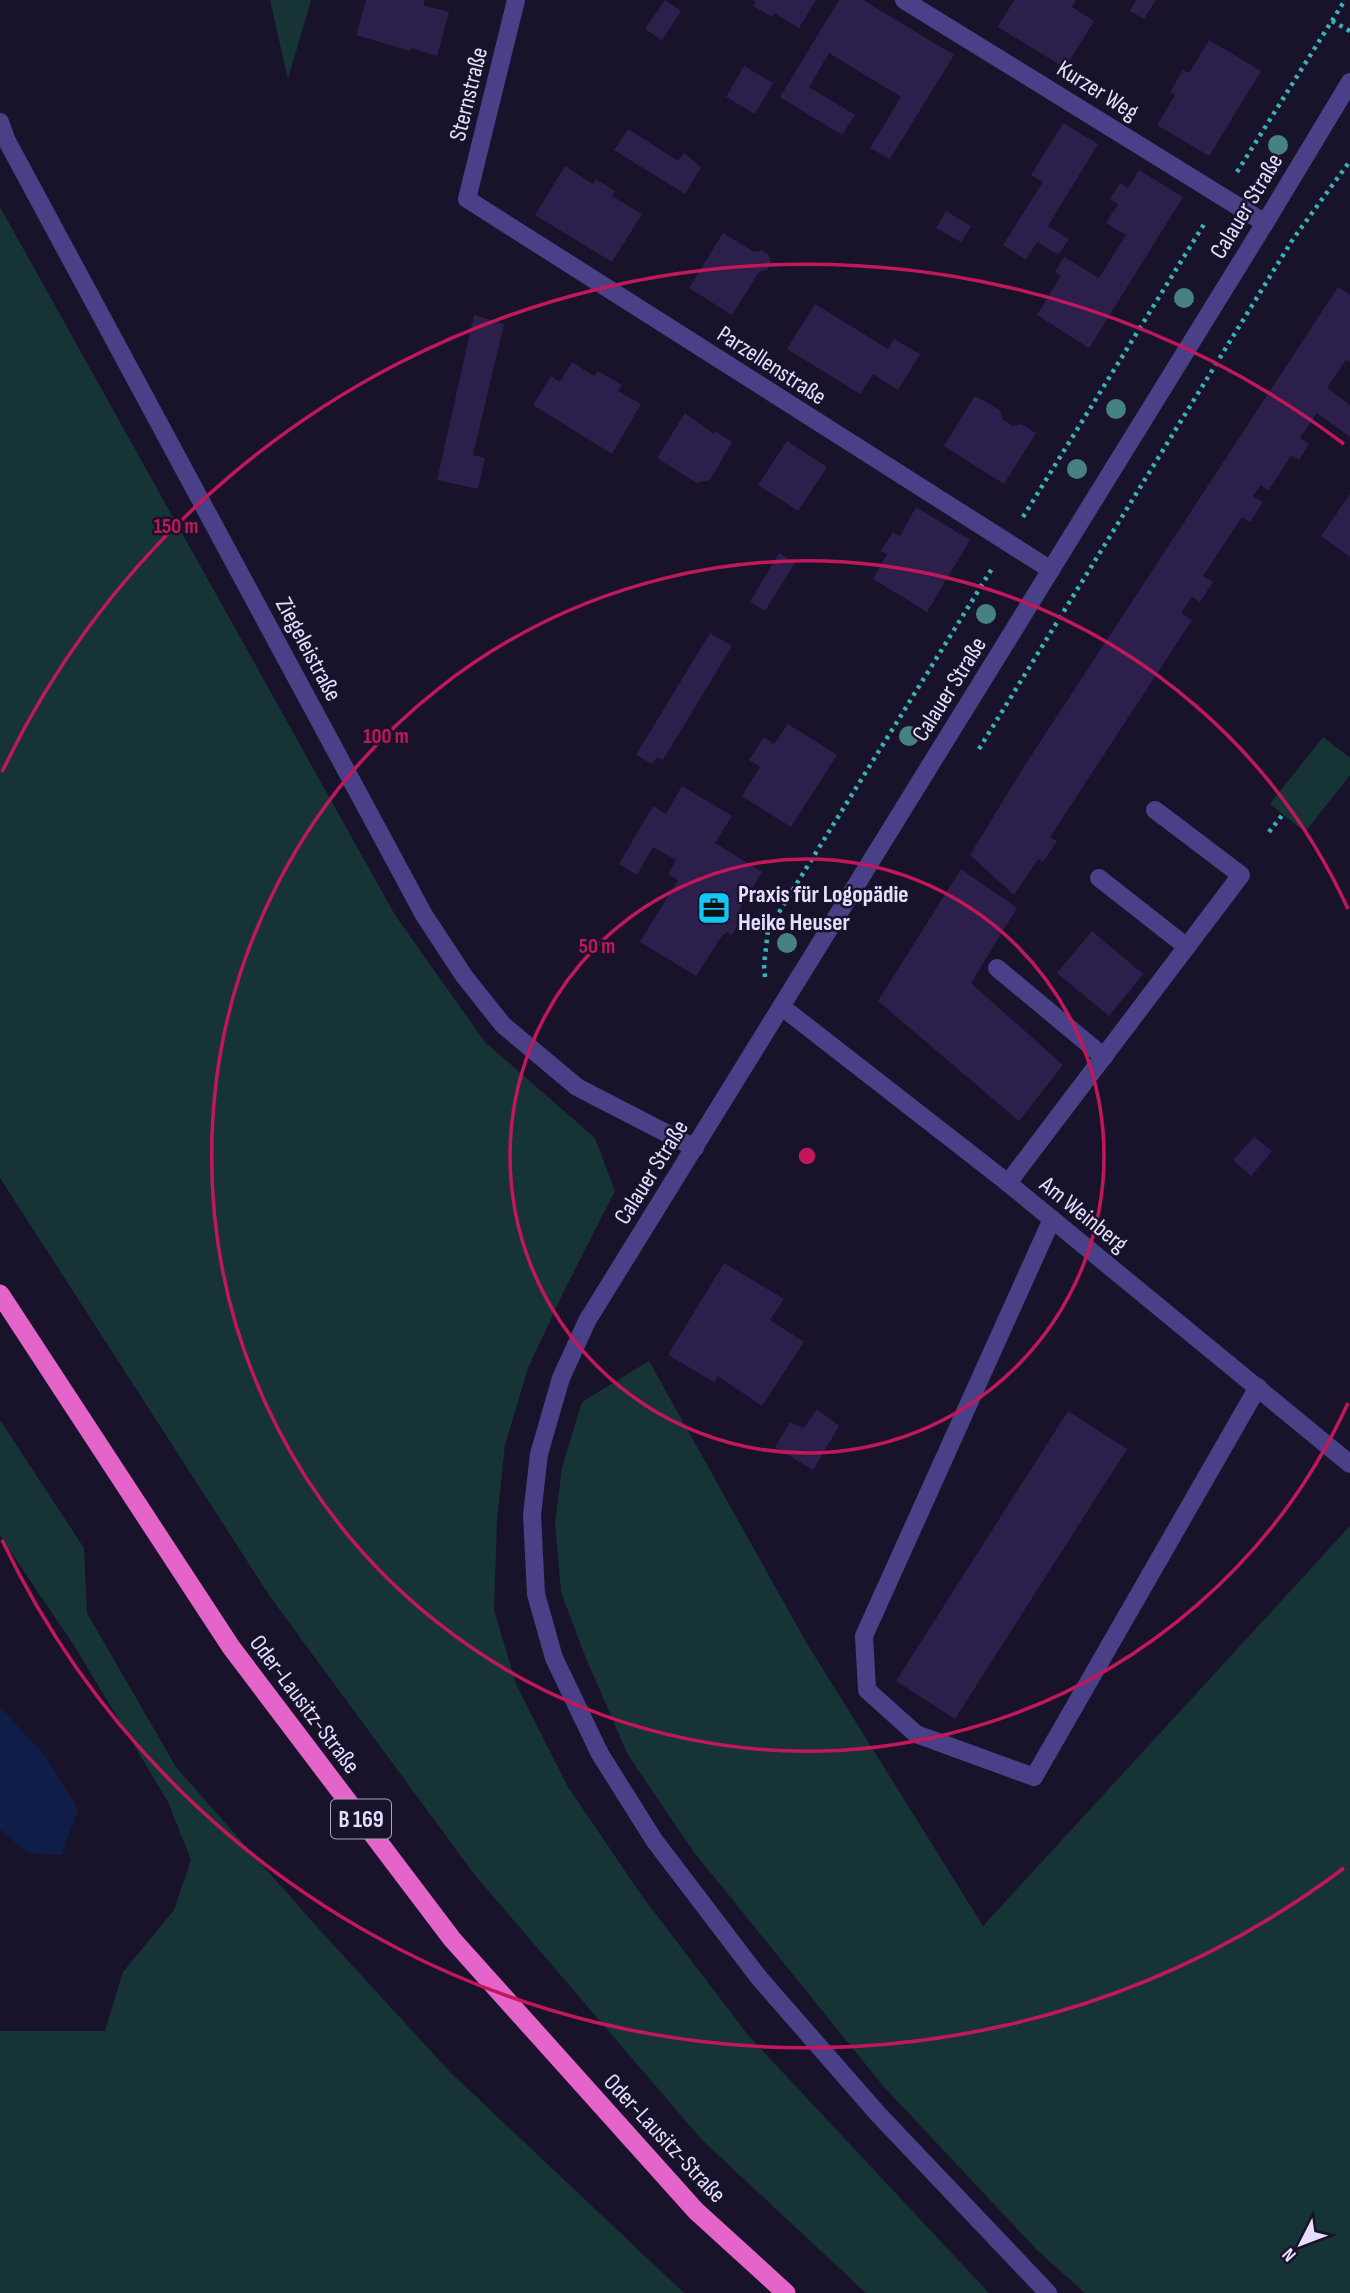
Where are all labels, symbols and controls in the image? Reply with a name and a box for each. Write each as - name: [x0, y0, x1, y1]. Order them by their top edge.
- street label: Sternstraße: [443, 44, 494, 144]
- street label: Kurzer Weg: [1052, 54, 1144, 127]
- street label: Calauer Straße: [1204, 148, 1289, 264]
- street label: Parzellenstraße: [712, 319, 832, 411]
- text: 150 m: [154, 514, 198, 539]
- street label: Ziegeleistraße: [269, 592, 348, 706]
- street label: Calauer Straße: [906, 632, 993, 747]
- text: 100 m: [363, 724, 409, 749]
- place label: Praxis für Logopädie Heike Heuser: [738, 880, 909, 937]
- office icon: Praxis für Logopädie Heike Heuser: [695, 889, 733, 927]
- text: 50 m: [579, 934, 615, 959]
- street label: Calauer Straße: [608, 1115, 695, 1230]
- centre of rings: [795, 1144, 819, 1168]
- street label: Am Weinberg: [1033, 1169, 1134, 1259]
- street label: Oder-Lausitz-Straße: [243, 1629, 366, 1779]
- road number: B 169: [331, 1800, 391, 1838]
- street label: Oder-Lausitz-Straße: [597, 2068, 732, 2209]
- north arrow: [1266, 2209, 1336, 2279]
- text: N: [1278, 2243, 1301, 2266]

